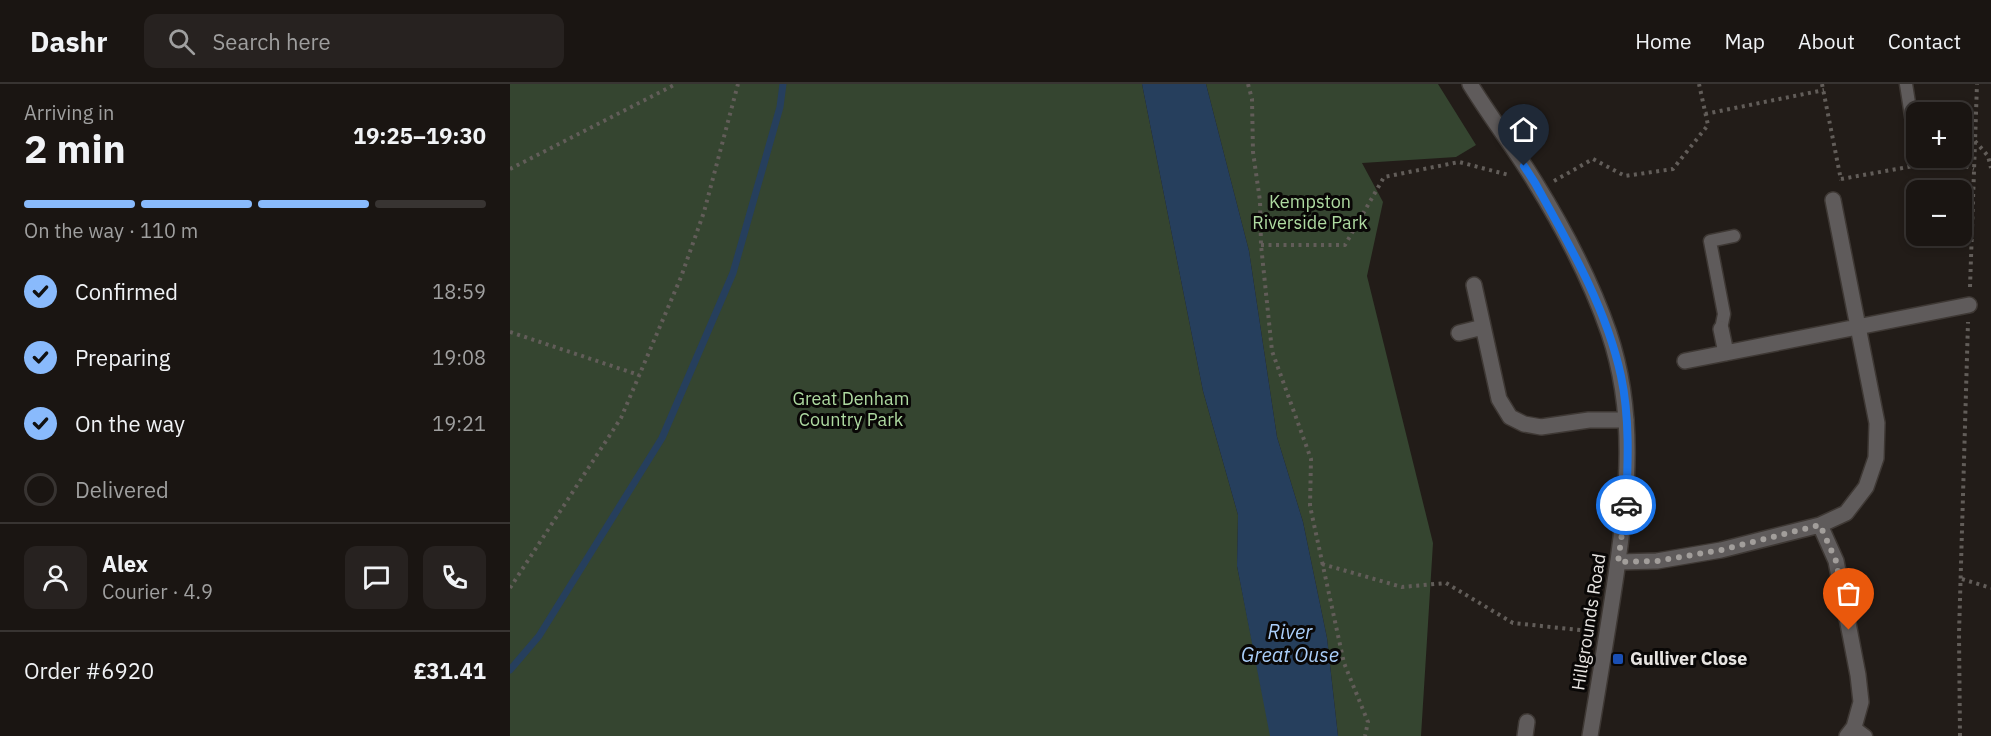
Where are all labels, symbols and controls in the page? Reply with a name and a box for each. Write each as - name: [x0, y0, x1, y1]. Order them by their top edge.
- search box: [144, 14, 564, 68]
- text: Dashr: [30, 23, 108, 60]
- icon: search: [165, 25, 198, 58]
- text: Search here: [213, 27, 331, 56]
- text: Home: [1635, 27, 1692, 55]
- text: Map: [1725, 27, 1765, 55]
- text: About: [1798, 27, 1855, 55]
- text: Contact: [1888, 27, 1961, 55]
- text: Arriving in: [24, 99, 114, 126]
- map controls: [1906, 102, 1972, 246]
- button: +: [1906, 102, 1972, 168]
- pin: [1498, 104, 1549, 166]
- icon: home: [1507, 113, 1540, 146]
- text: 19:25–19:30: [353, 121, 486, 150]
- text: 2 min: [24, 123, 126, 174]
- button: −: [1906, 180, 1972, 246]
- park label: Kempston Riverside Park: [1252, 190, 1368, 234]
- text: On the way · 110 m: [24, 217, 198, 244]
- icon: check: [24, 275, 57, 308]
- text: Confirmed: [75, 277, 178, 306]
- text: 18:59: [432, 278, 486, 305]
- icon: check: [24, 341, 57, 374]
- text: Preparing: [75, 343, 170, 372]
- text: 19:08: [432, 344, 486, 371]
- park label: Great Denham Country Park: [793, 387, 909, 431]
- icon: check: [24, 407, 57, 440]
- text: On the way: [75, 409, 185, 438]
- text: 19:21: [432, 410, 486, 437]
- text: Delivered: [75, 475, 169, 504]
- courier: [1596, 475, 1656, 535]
- icon: car: [1610, 489, 1643, 522]
- button: person: [24, 546, 87, 609]
- button: chat: [345, 546, 408, 609]
- button: phone: [423, 546, 486, 609]
- text: Alex: [102, 549, 148, 578]
- street label: Hillgrounds Road: [1566, 552, 1611, 692]
- pin: [1823, 568, 1874, 630]
- icon: bag: [1832, 577, 1865, 610]
- text: Courier · 4.9: [102, 578, 213, 605]
- water label: River Great Ouse: [1241, 618, 1339, 668]
- place label: Gulliver Close: [1630, 647, 1747, 670]
- marker: Gulliver Close: [1611, 652, 1625, 666]
- text: Order #6920: [24, 656, 154, 685]
- text: £31.41: [414, 656, 486, 685]

